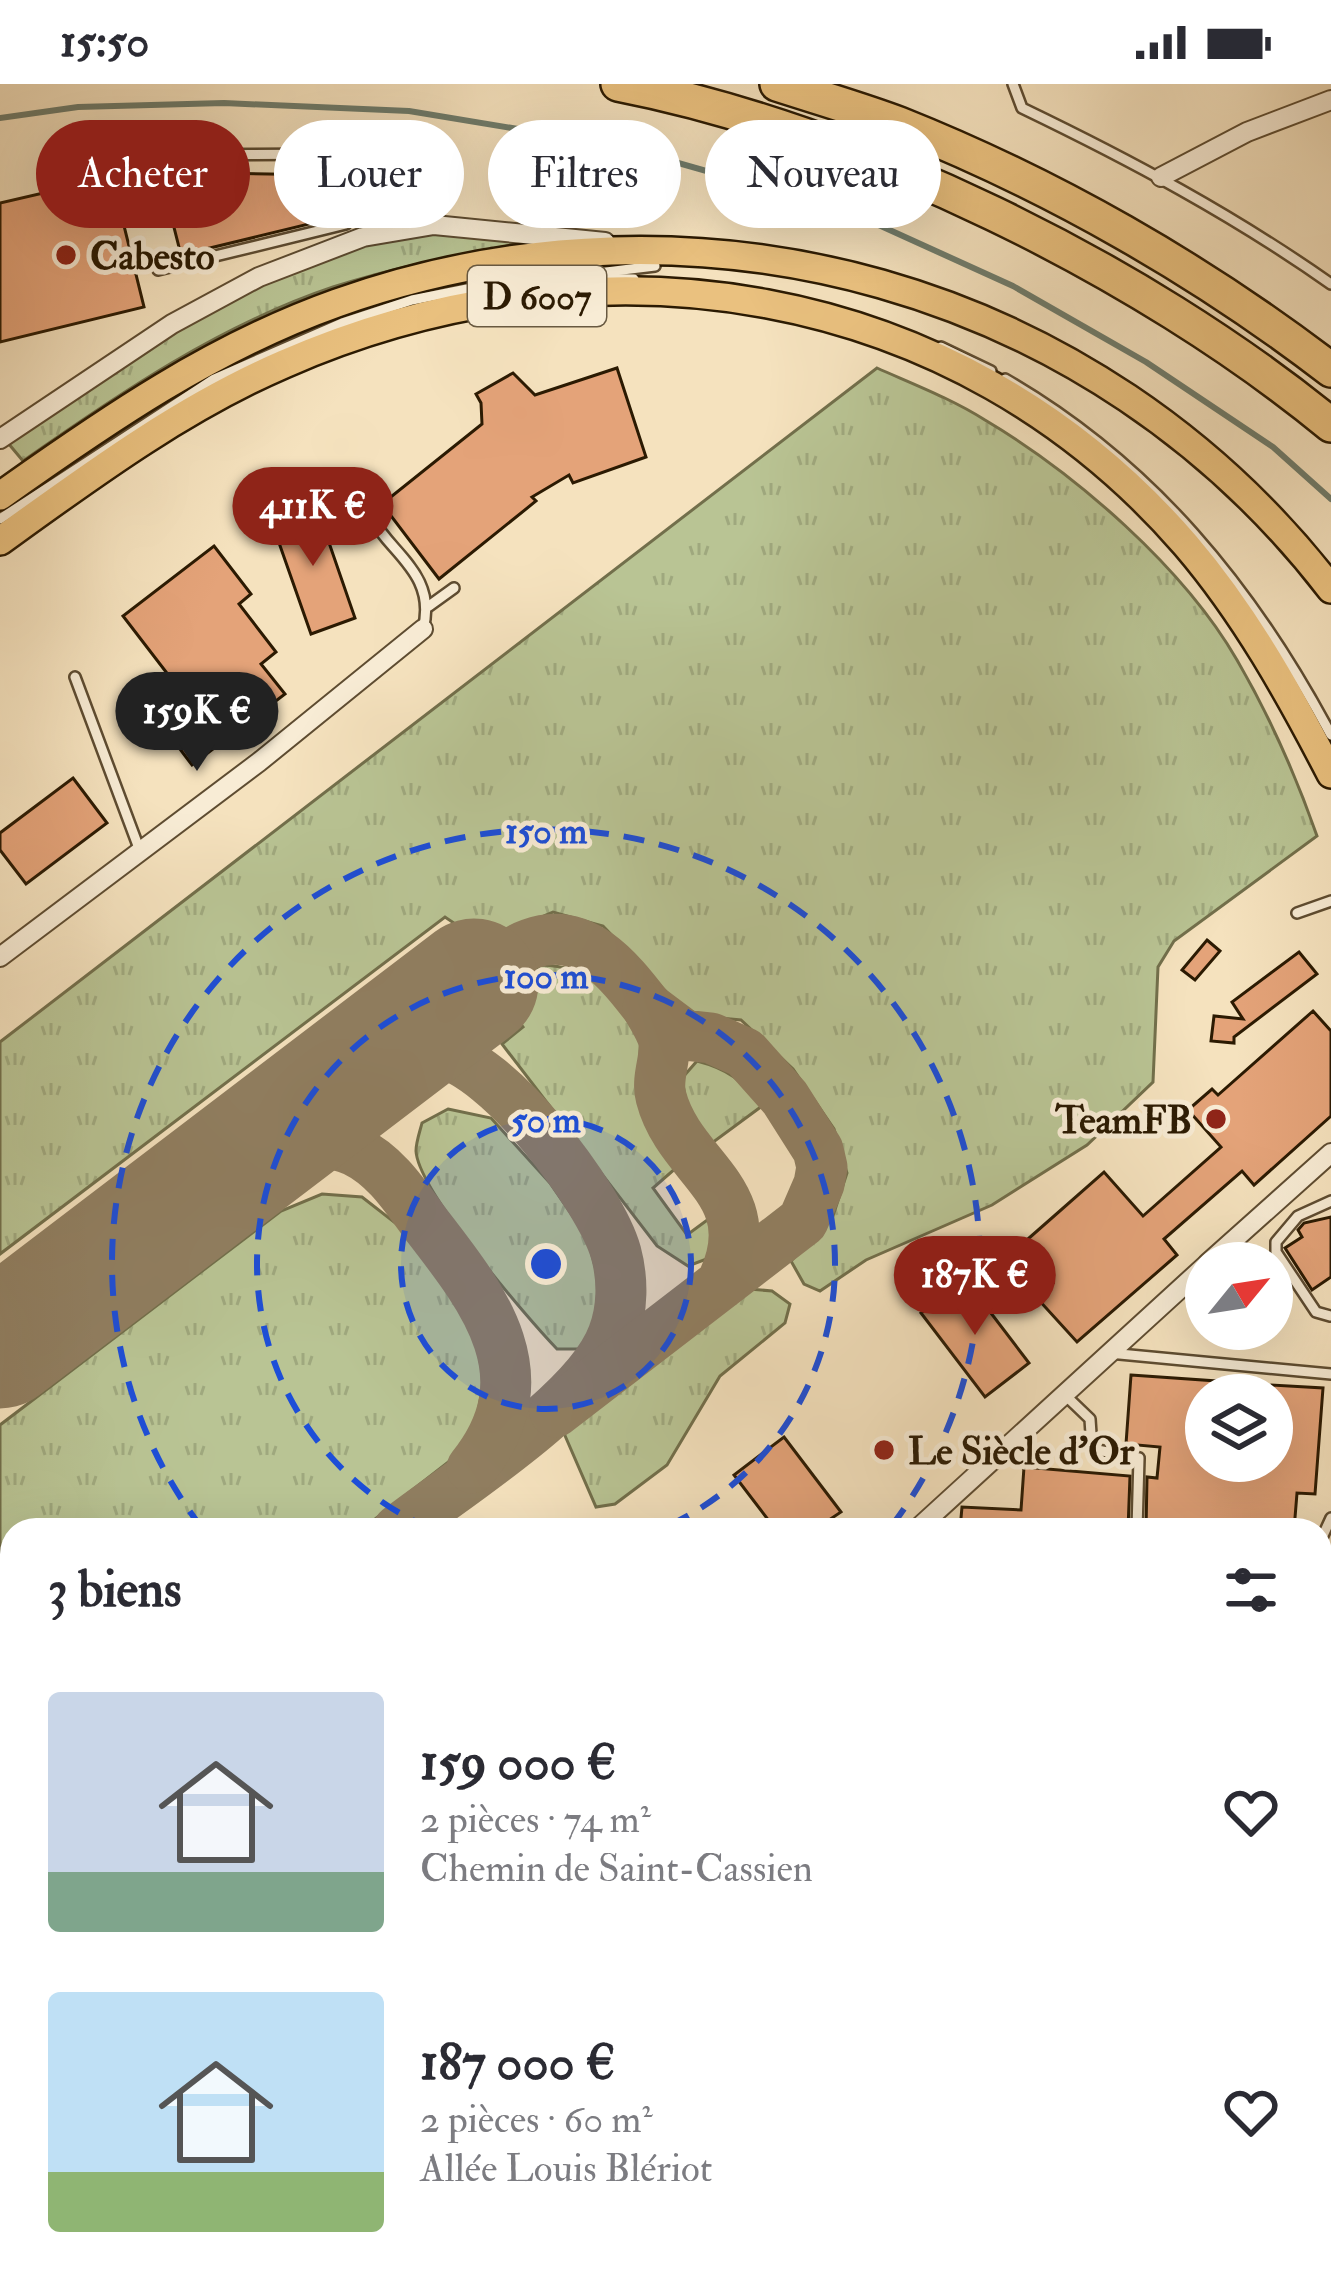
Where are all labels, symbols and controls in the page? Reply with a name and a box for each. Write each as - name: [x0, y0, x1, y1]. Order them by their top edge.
- text: 15:50: [60, 14, 149, 70]
- chip: Acheter: [36, 120, 250, 228]
- chip: Louer: [274, 120, 464, 228]
- chip: Filtres: [488, 120, 681, 228]
- chip: Nouveau: [705, 120, 941, 228]
- place label: Cabesto: [90, 232, 215, 281]
- marker: Cabesto: [53, 242, 79, 268]
- road number: D 6007: [468, 266, 606, 326]
- pin: 411K €: [215, 467, 411, 569]
- text: 411K €: [259, 481, 367, 530]
- pin: 159K €: [99, 672, 295, 774]
- text: 159K €: [142, 686, 252, 735]
- text: 150 m: [505, 809, 587, 854]
- text: 100 m: [503, 954, 589, 999]
- place label: TeamFB: [1054, 1096, 1192, 1145]
- text: 50 m: [511, 1098, 581, 1143]
- marker: TeamFB: [1203, 1106, 1229, 1132]
- pin: 187K €: [877, 1236, 1073, 1338]
- north arrow: [1185, 1242, 1293, 1350]
- map controls: [1185, 1242, 1293, 1482]
- centre of rings: [525, 1243, 567, 1285]
- text: 187K €: [921, 1250, 1029, 1299]
- button: layers: [1185, 1374, 1293, 1482]
- place label: Le Siècle d'Or: [908, 1427, 1135, 1476]
- marker: Le Siècle d'Or: [871, 1437, 897, 1463]
- icon: filters: [1218, 1557, 1284, 1623]
- text: 3 biens: [48, 1558, 182, 1622]
- text: 159 000 €: [420, 1731, 616, 1795]
- icon: home: [144, 1740, 288, 1884]
- icon: heart: [1218, 1779, 1284, 1845]
- text: 2 pièces · 74 m²: [420, 1795, 651, 1844]
- text: Chemin de Saint-Cassien: [420, 1844, 813, 1893]
- text: 187 000 €: [420, 2031, 615, 2095]
- icon: home: [144, 2040, 288, 2184]
- icon: heart: [1218, 2079, 1284, 2145]
- text: 2 pièces · 60 m²: [420, 2095, 653, 2144]
- text: Allée Louis Blériot: [420, 2144, 712, 2193]

